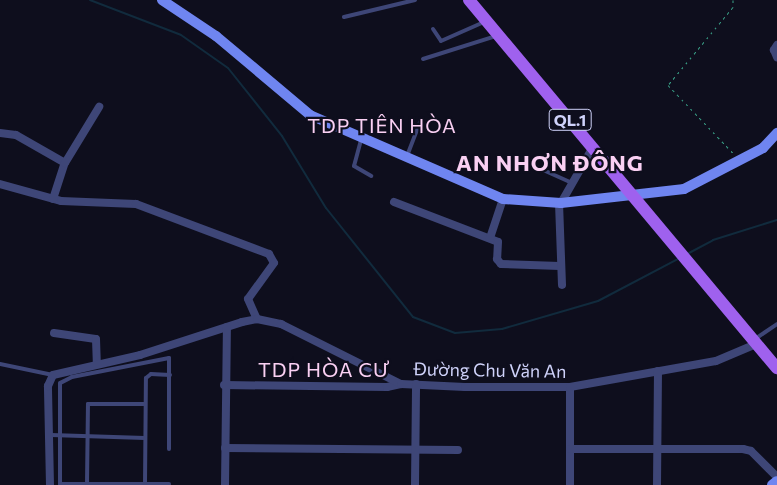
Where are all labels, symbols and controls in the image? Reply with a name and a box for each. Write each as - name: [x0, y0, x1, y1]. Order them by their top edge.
- road number: QL.1: [548, 106, 592, 134]
- district label: TDP TIÊN HÒA: [306, 113, 458, 137]
- district label: AN NHƠN ĐÔNG: [455, 150, 645, 176]
- district label: TDP HÒA CƯ: [257, 357, 391, 381]
- street label: Đường Chu Văn An: [413, 358, 567, 382]

